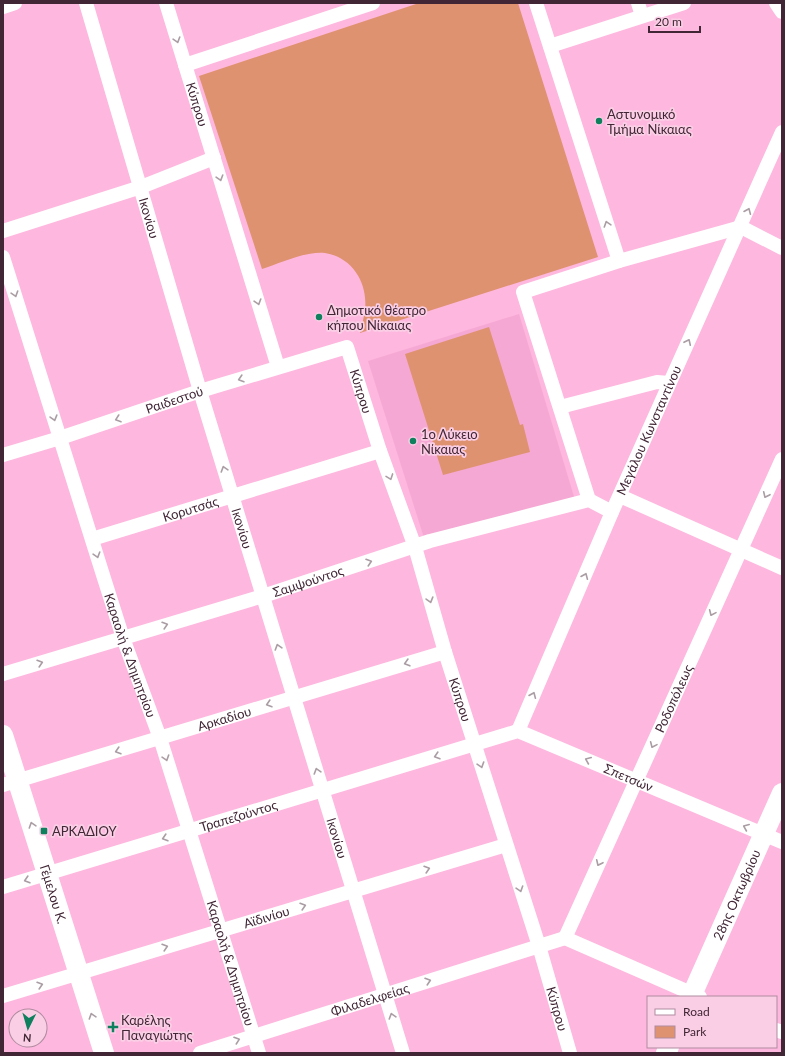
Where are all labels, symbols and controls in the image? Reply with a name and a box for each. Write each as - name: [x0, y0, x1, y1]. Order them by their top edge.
- scale bar: [649, 8, 700, 34]
- text: 20 m: [655, 14, 682, 29]
- one-way arrow: [173, 37, 181, 44]
- street label: Κύπρου: [183, 80, 211, 128]
- place label: Αστυνομικό Τμήμα Νίκαιας: [607, 106, 692, 137]
- marker: Αστυνομικό Τμήμα Νίκαιας: [594, 116, 604, 126]
- one-way arrow: [215, 174, 224, 181]
- street label: Ικονίου: [136, 196, 163, 240]
- one-way arrow: [743, 207, 751, 215]
- one-way arrow: [603, 221, 612, 228]
- one-way arrow: [10, 290, 19, 297]
- one-way arrow: [253, 298, 262, 305]
- place label: Δημοτικό θέατρο κήπου Νίκαιας: [327, 302, 426, 333]
- marker: Δημοτικό θέατρο κήπου Νίκαιας: [314, 312, 324, 322]
- one-way arrow: [684, 338, 692, 345]
- street label: Μεγάλου Κωνσταντίνου: [613, 363, 685, 497]
- street label: Κύπρου: [347, 367, 376, 415]
- one-way arrow: [238, 374, 245, 382]
- street label: Ραιδεστού: [143, 383, 205, 417]
- one-way arrow: [49, 414, 58, 421]
- one-way arrow: [114, 414, 121, 423]
- place label: 1ο Λύκειο Νίκαιας: [421, 426, 478, 457]
- marker: 1ο Λύκειο Νίκαιας: [408, 436, 418, 446]
- one-way arrow: [220, 466, 229, 473]
- one-way arrow: [385, 473, 393, 480]
- one-way arrow: [763, 490, 771, 498]
- street label: Κορυτσάς: [161, 493, 220, 525]
- street label: Ικονίου: [228, 506, 256, 551]
- one-way arrow: [92, 552, 101, 559]
- one-way arrow: [365, 558, 372, 566]
- street label: Σαμψούντος: [271, 562, 346, 600]
- one-way arrow: [580, 572, 588, 579]
- street label: Καραολή & Δημητρίου: [101, 591, 160, 719]
- one-way arrow: [425, 597, 434, 604]
- one-way arrow: [709, 609, 717, 617]
- one-way arrow: [161, 621, 168, 630]
- one-way arrow: [274, 644, 283, 651]
- one-way arrow: [404, 658, 411, 667]
- one-way arrow: [37, 659, 44, 668]
- street label: Ροδοπόλεως: [651, 662, 696, 735]
- street label: Κύπρου: [446, 676, 475, 724]
- one-way arrow: [528, 692, 536, 699]
- one-way arrow: [266, 699, 273, 708]
- street label: Αρκαδίου: [195, 703, 253, 734]
- one-way arrow: [650, 740, 658, 748]
- one-way arrow: [115, 746, 122, 755]
- one-way arrow: [433, 751, 440, 760]
- one-way arrow: [161, 754, 170, 761]
- one-way arrow: [584, 757, 591, 765]
- street label: Σπετσών: [602, 760, 656, 795]
- one-way arrow: [476, 761, 484, 768]
- one-way arrow: [313, 768, 322, 775]
- street label: Τραπεζούντος: [198, 796, 279, 835]
- street label: Ικονίου: [323, 816, 351, 860]
- one-way arrow: [28, 822, 37, 829]
- place label: ΑΡΚΑΔΙΟΥ: [52, 823, 117, 839]
- one-way arrow: [743, 824, 751, 832]
- marker: ΑΡΚΑΔΙΟΥ: [39, 826, 49, 836]
- one-way arrow: [162, 833, 169, 842]
- street label: 28ης Οκτωβρίου: [709, 847, 764, 942]
- one-way arrow: [596, 859, 604, 866]
- street label: Γέμελου Κ.: [37, 863, 70, 926]
- one-way arrow: [424, 865, 431, 874]
- one-way arrow: [24, 875, 31, 884]
- one-way arrow: [516, 885, 524, 892]
- street label: Καραολή & Δημητρίου: [204, 898, 258, 1028]
- street label: Αϊδινίου: [241, 902, 291, 931]
- one-way arrow: [299, 902, 306, 911]
- one-way arrow: [161, 943, 168, 952]
- one-way arrow: [424, 978, 431, 986]
- street label: Φιλαδελφείας: [329, 980, 411, 1019]
- one-way arrow: [37, 981, 44, 990]
- street label: Κύπρου: [543, 985, 571, 1033]
- legend: [647, 996, 777, 1048]
- text: Road: [683, 1004, 710, 1019]
- north arrow: [8, 1008, 48, 1048]
- one-way arrow: [88, 1012, 97, 1019]
- place label: Καρέλης Παναγιώτης: [121, 1012, 193, 1043]
- one-way arrow: [388, 1012, 397, 1019]
- marker: Καρέλης Παναγιώτης: [108, 1022, 118, 1032]
- text: Park: [683, 1024, 707, 1039]
- text: N: [22, 1032, 32, 1045]
- one-way arrow: [233, 1037, 240, 1045]

